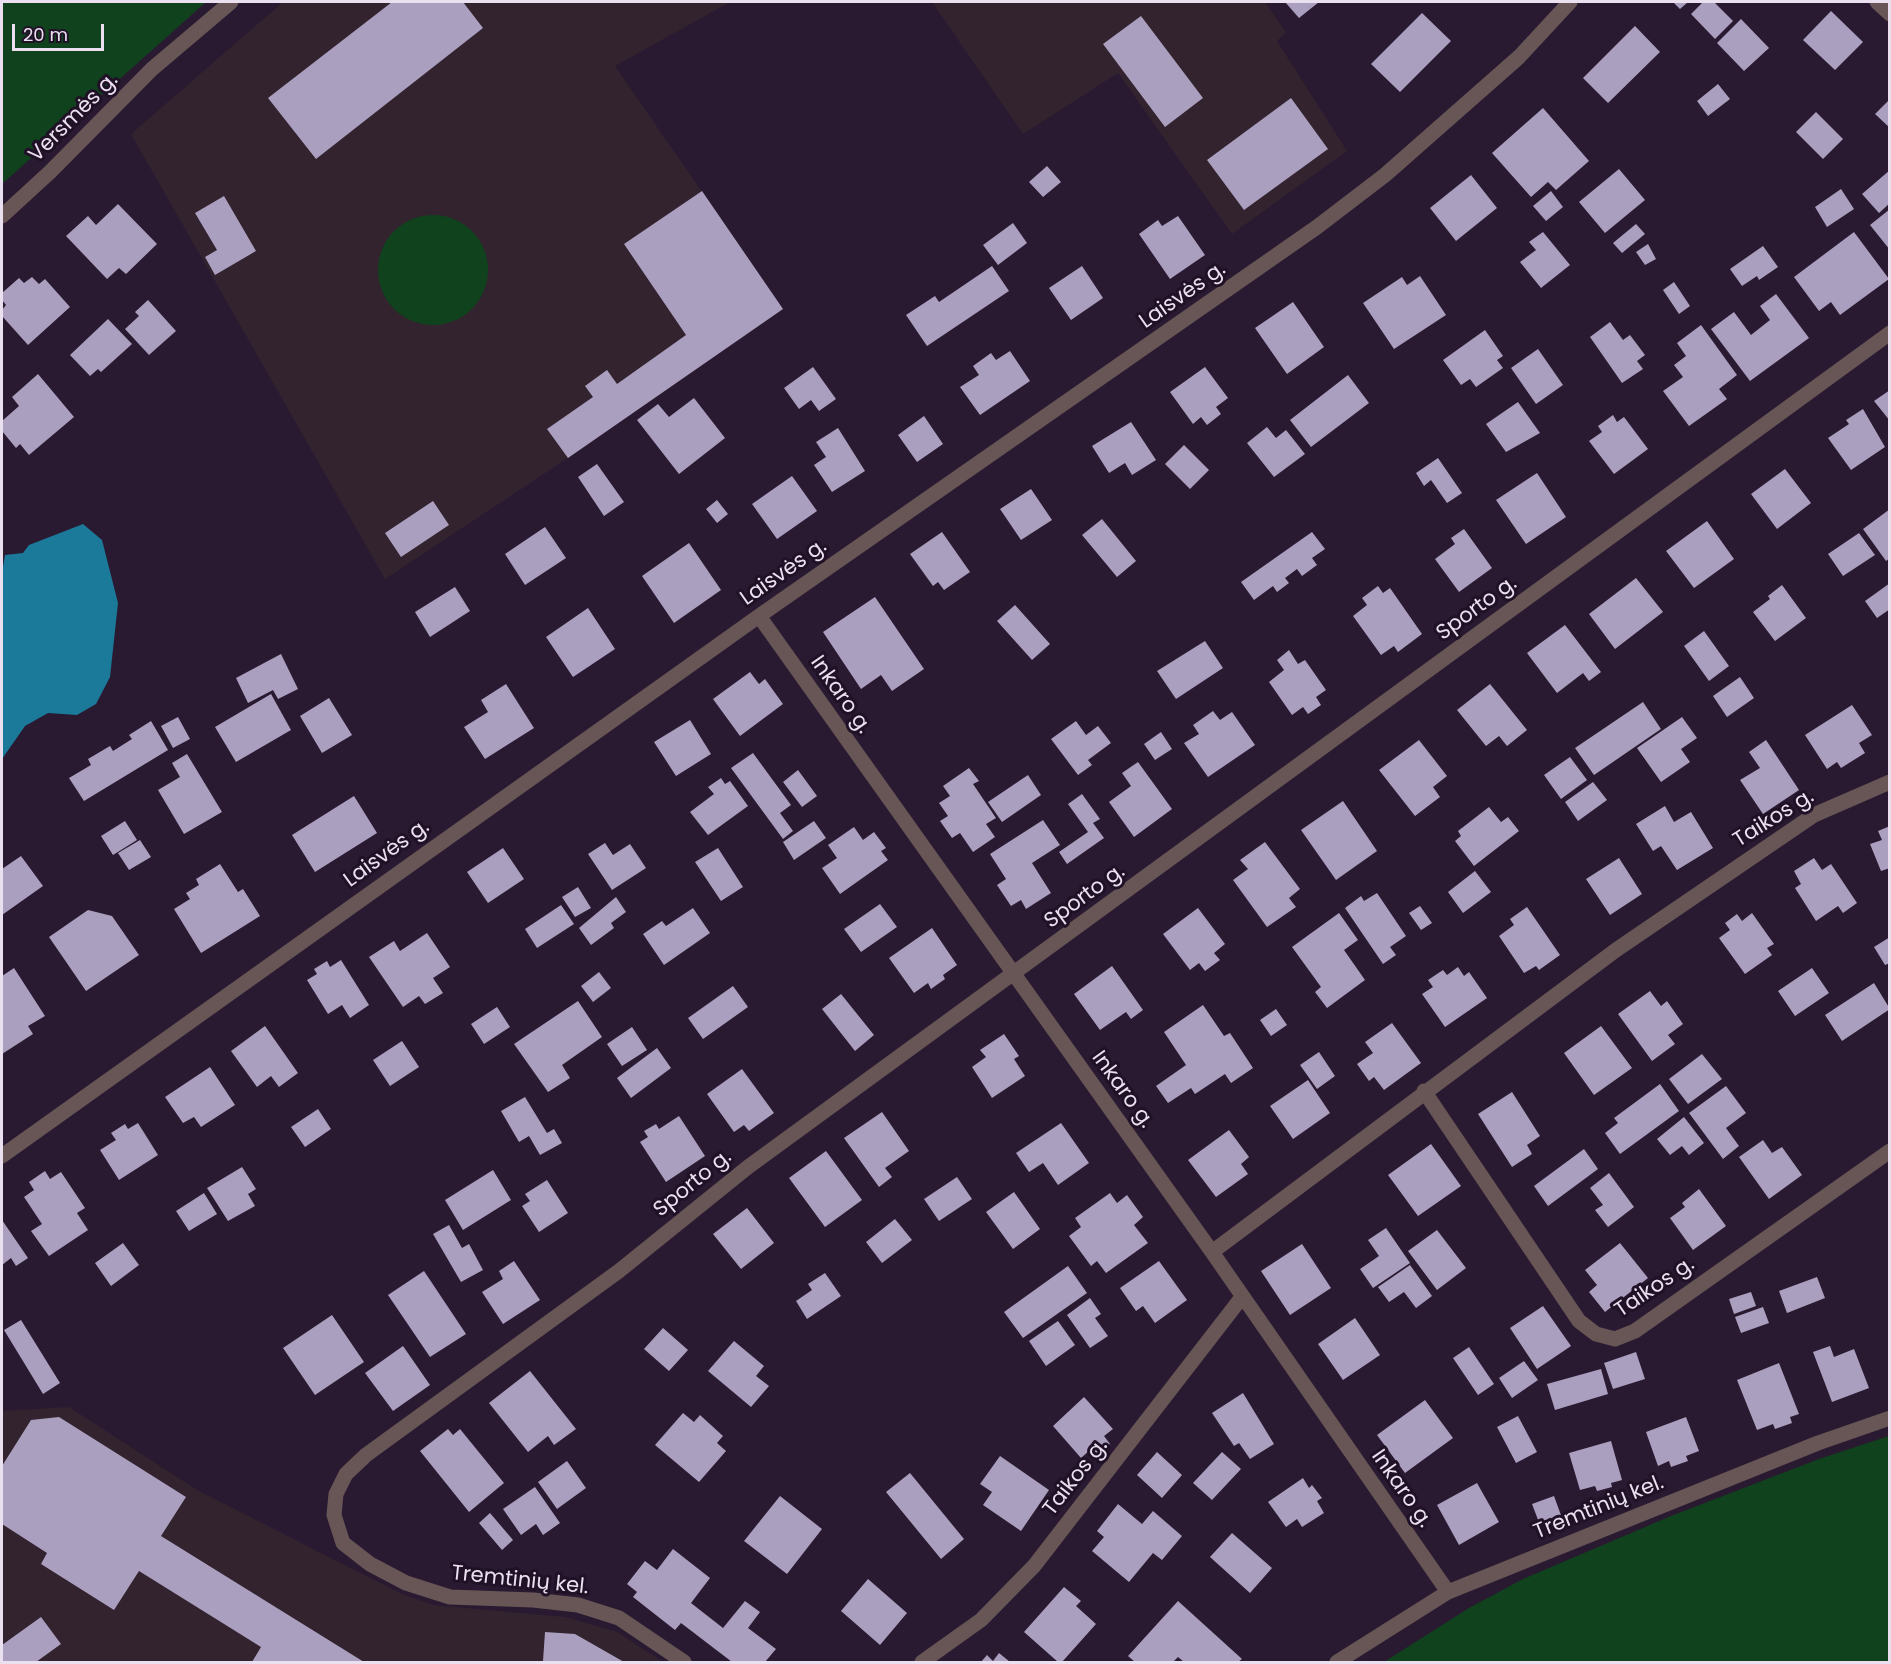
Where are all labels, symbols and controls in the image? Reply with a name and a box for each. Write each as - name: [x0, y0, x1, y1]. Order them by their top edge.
- scale bar: [15, 12, 106, 50]
- text: 20 m: [23, 22, 68, 47]
- street label: Versmės g.: [24, 68, 124, 168]
- street label: Laisvės g.: [1135, 257, 1231, 335]
- street label: Laisvės g.: [736, 534, 832, 612]
- street label: Sporto g.: [1432, 571, 1522, 647]
- street label: Inkaro g.: [804, 651, 876, 739]
- street label: Taikos g.: [1729, 784, 1819, 854]
- street label: Laisvės g.: [339, 815, 435, 893]
- street label: Sporto g.: [1040, 859, 1130, 935]
- street label: Inkaro g.: [1086, 1047, 1158, 1133]
- street label: Sporto g.: [649, 1145, 737, 1223]
- street label: Taikos g.: [1611, 1252, 1699, 1324]
- street label: Taikos g.: [1038, 1435, 1114, 1521]
- street label: Inkaro g.: [1365, 1445, 1437, 1533]
- street label: Tremtinių kel.: [1530, 1471, 1668, 1545]
- street label: Tremtinių kel.: [450, 1561, 590, 1601]

